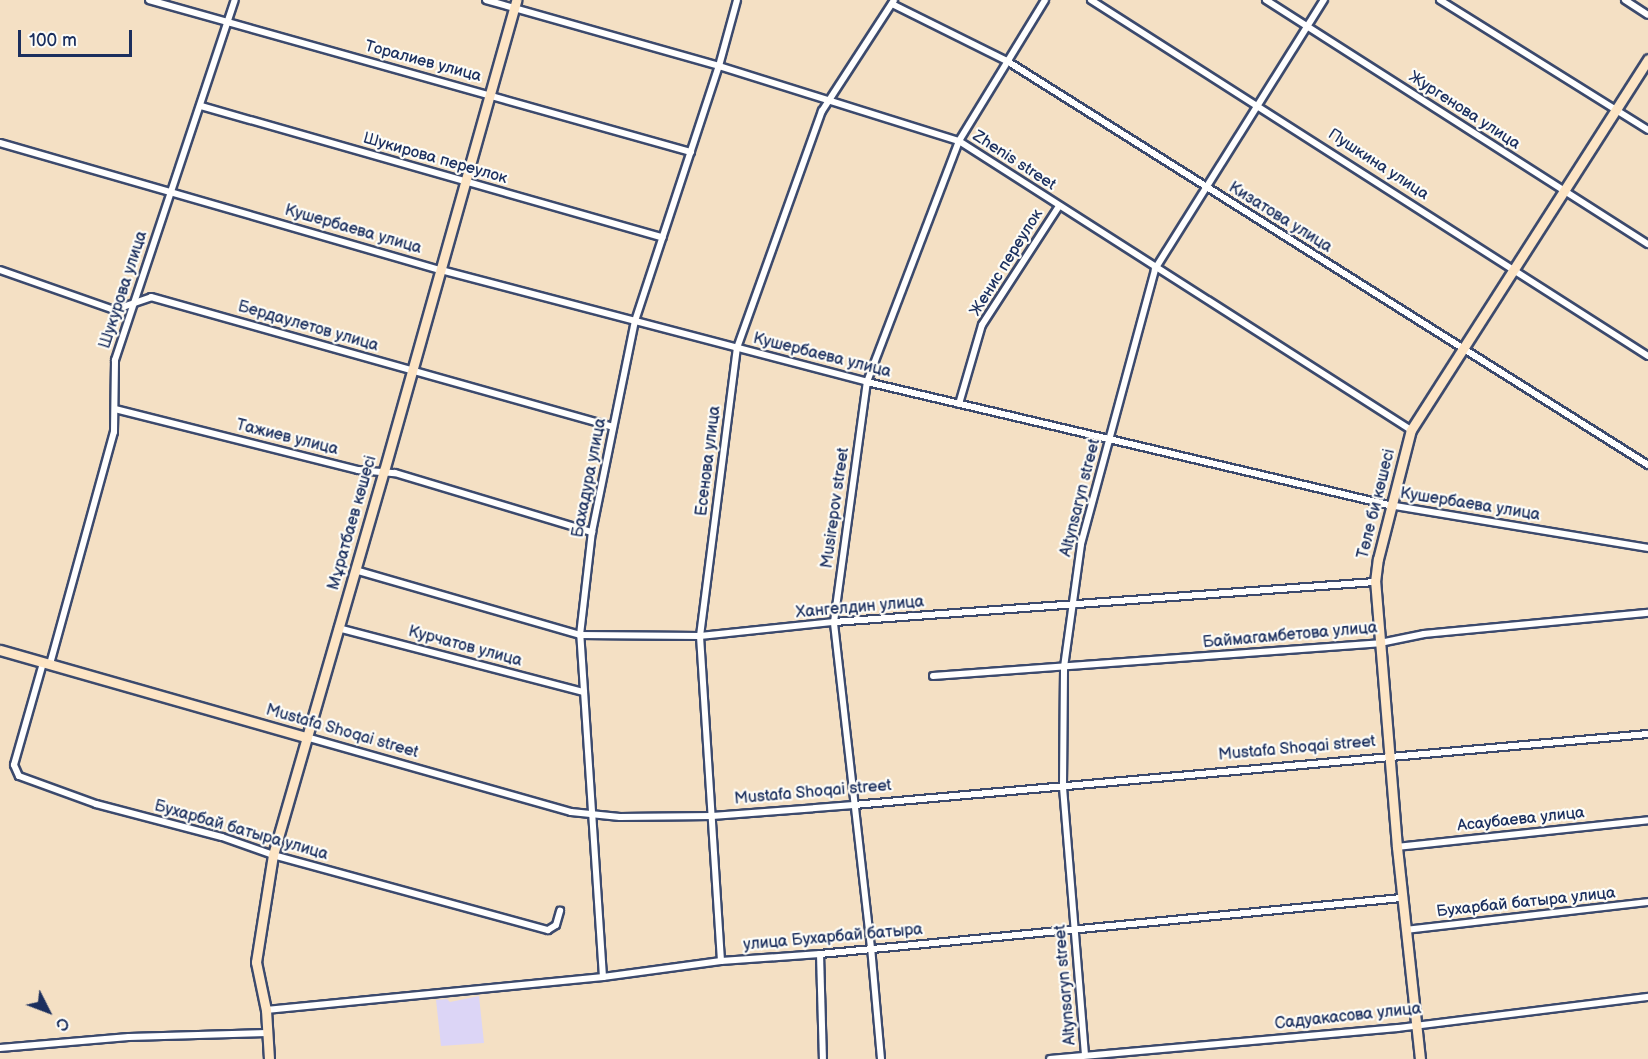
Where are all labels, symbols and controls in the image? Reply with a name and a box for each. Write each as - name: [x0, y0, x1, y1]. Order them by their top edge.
- scale bar: [21, 18, 135, 56]
- text: 100 m: [29, 30, 77, 51]
- street label: Торалиев улица: [363, 37, 483, 87]
- street label: Жургенова улица: [1405, 68, 1523, 154]
- street label: Пушкина улица: [1324, 125, 1432, 205]
- street label: Zhenis street: [969, 127, 1059, 195]
- street label: Шукирова переулок: [361, 129, 509, 189]
- street label: Кизатова улица: [1225, 179, 1335, 257]
- street label: Кушербаева улица: [282, 201, 424, 259]
- street label: Женис переулок: [966, 206, 1048, 320]
- street label: Шукурова улица: [96, 229, 152, 351]
- street label: Бердаулетов улица: [235, 298, 381, 356]
- street label: Кушербаева улица: [751, 330, 893, 382]
- street label: Есенова улица: [693, 405, 725, 517]
- street label: Тажиев улица: [234, 416, 340, 460]
- street label: Бахадура улица: [569, 417, 611, 539]
- street label: Altynsaryn street: [1057, 437, 1105, 559]
- street label: Musirepov street: [818, 446, 854, 570]
- street label: Төле би көшесі: [1354, 447, 1400, 561]
- street label: Мұратбаев көшесі: [325, 454, 381, 592]
- street label: Кушербаева улица: [1399, 484, 1541, 526]
- street label: Хангелдин улица: [795, 593, 925, 623]
- street label: Баймагамбетова улица: [1202, 619, 1378, 653]
- street label: Курчатов улица: [406, 623, 524, 671]
- street label: Mustafa Shoqai street: [263, 701, 421, 763]
- street label: Mustafa Shoqai street: [1217, 733, 1377, 765]
- street label: Mustafa Shoqai street: [733, 777, 893, 809]
- street label: Бухарбай батыра улица: [152, 797, 330, 865]
- street label: Асаубаева улица: [1456, 804, 1586, 836]
- street label: Бухарбай батыра улица: [1436, 884, 1616, 922]
- street label: улица Бухарбай батыра: [743, 921, 923, 955]
- street label: Altynsaryn street: [1051, 924, 1081, 1046]
- north arrow: [18, 981, 78, 1041]
- street label: Садуакасова улица: [1274, 1000, 1422, 1034]
- text: С: [51, 1013, 73, 1034]

